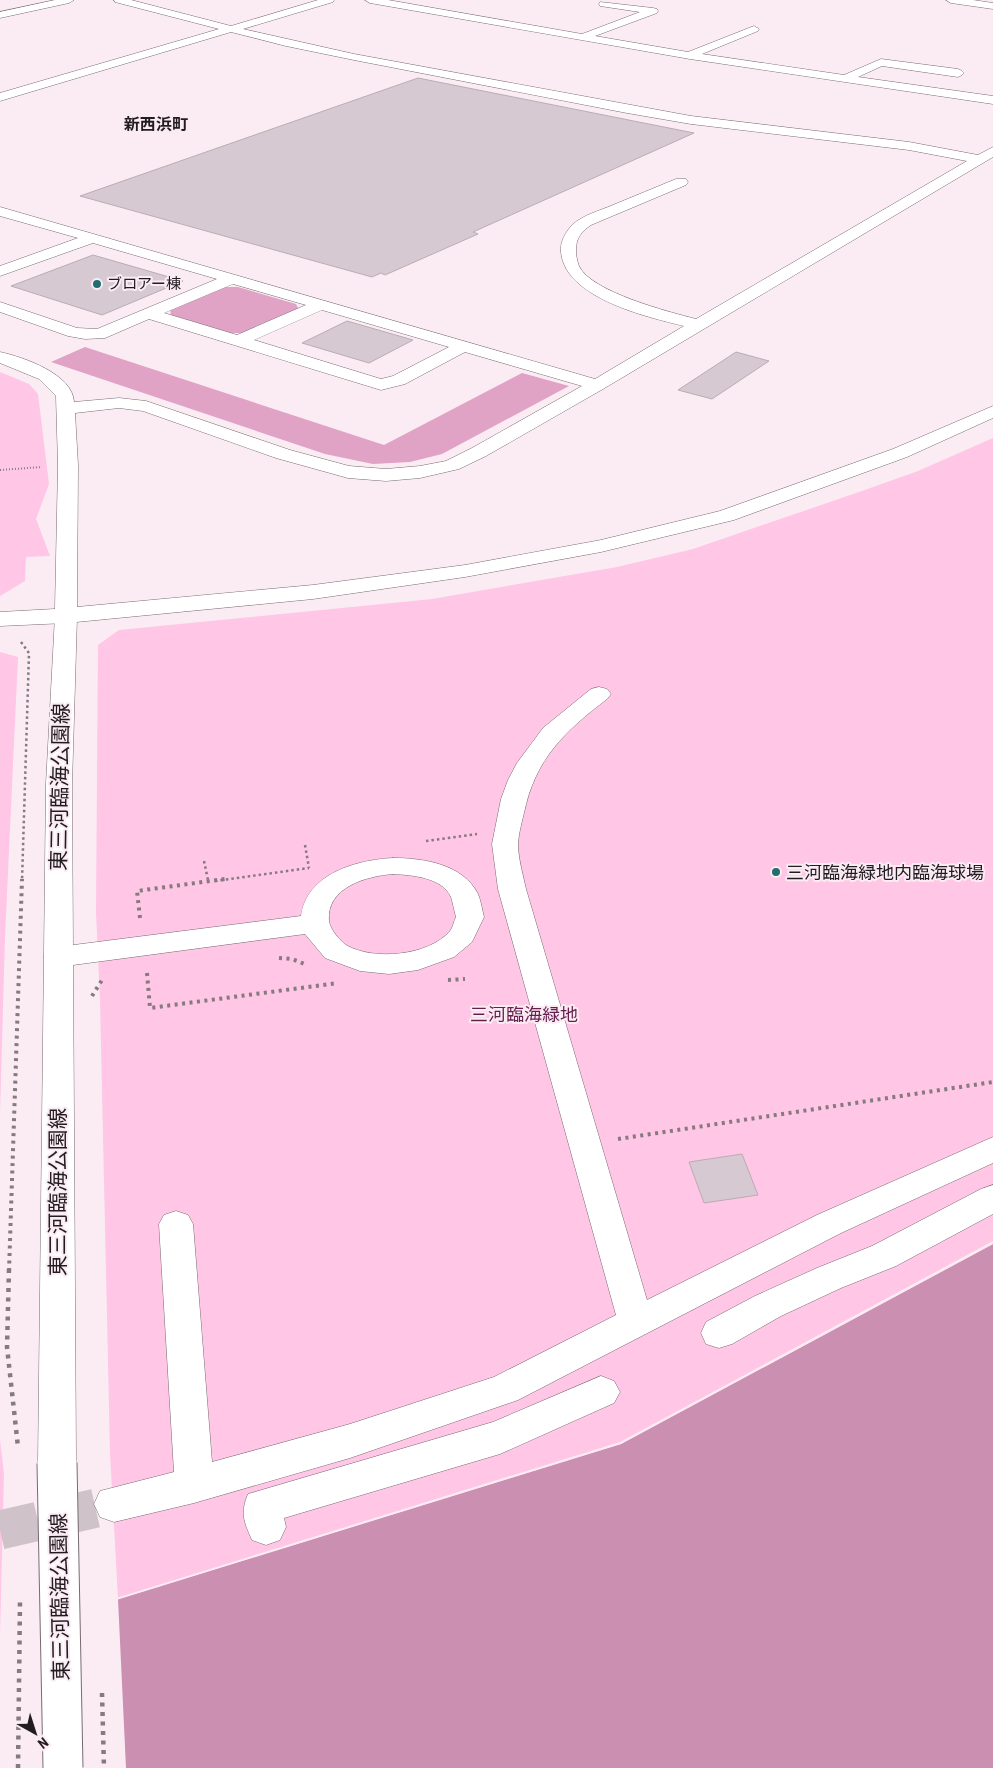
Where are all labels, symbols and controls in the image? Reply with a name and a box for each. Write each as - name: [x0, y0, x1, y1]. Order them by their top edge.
- district label: 新西浜町: [124, 115, 188, 134]
- place label: ブロアー棟: [107, 275, 181, 293]
- marker: ブロアー棟: [91, 278, 103, 290]
- street label: 東三河臨海公園線: [47, 703, 73, 871]
- place label: 三河臨海緑地内臨海球場: [786, 862, 984, 883]
- marker: 三河臨海緑地内臨海球場: [770, 866, 782, 878]
- park label: 三河臨海緑地: [470, 1004, 578, 1025]
- street label: 東三河臨海公園線: [46, 1108, 70, 1276]
- street label: 東三河臨海公園線: [47, 1513, 73, 1681]
- north arrow: [10, 1708, 60, 1758]
- text: N: [35, 1734, 52, 1752]

